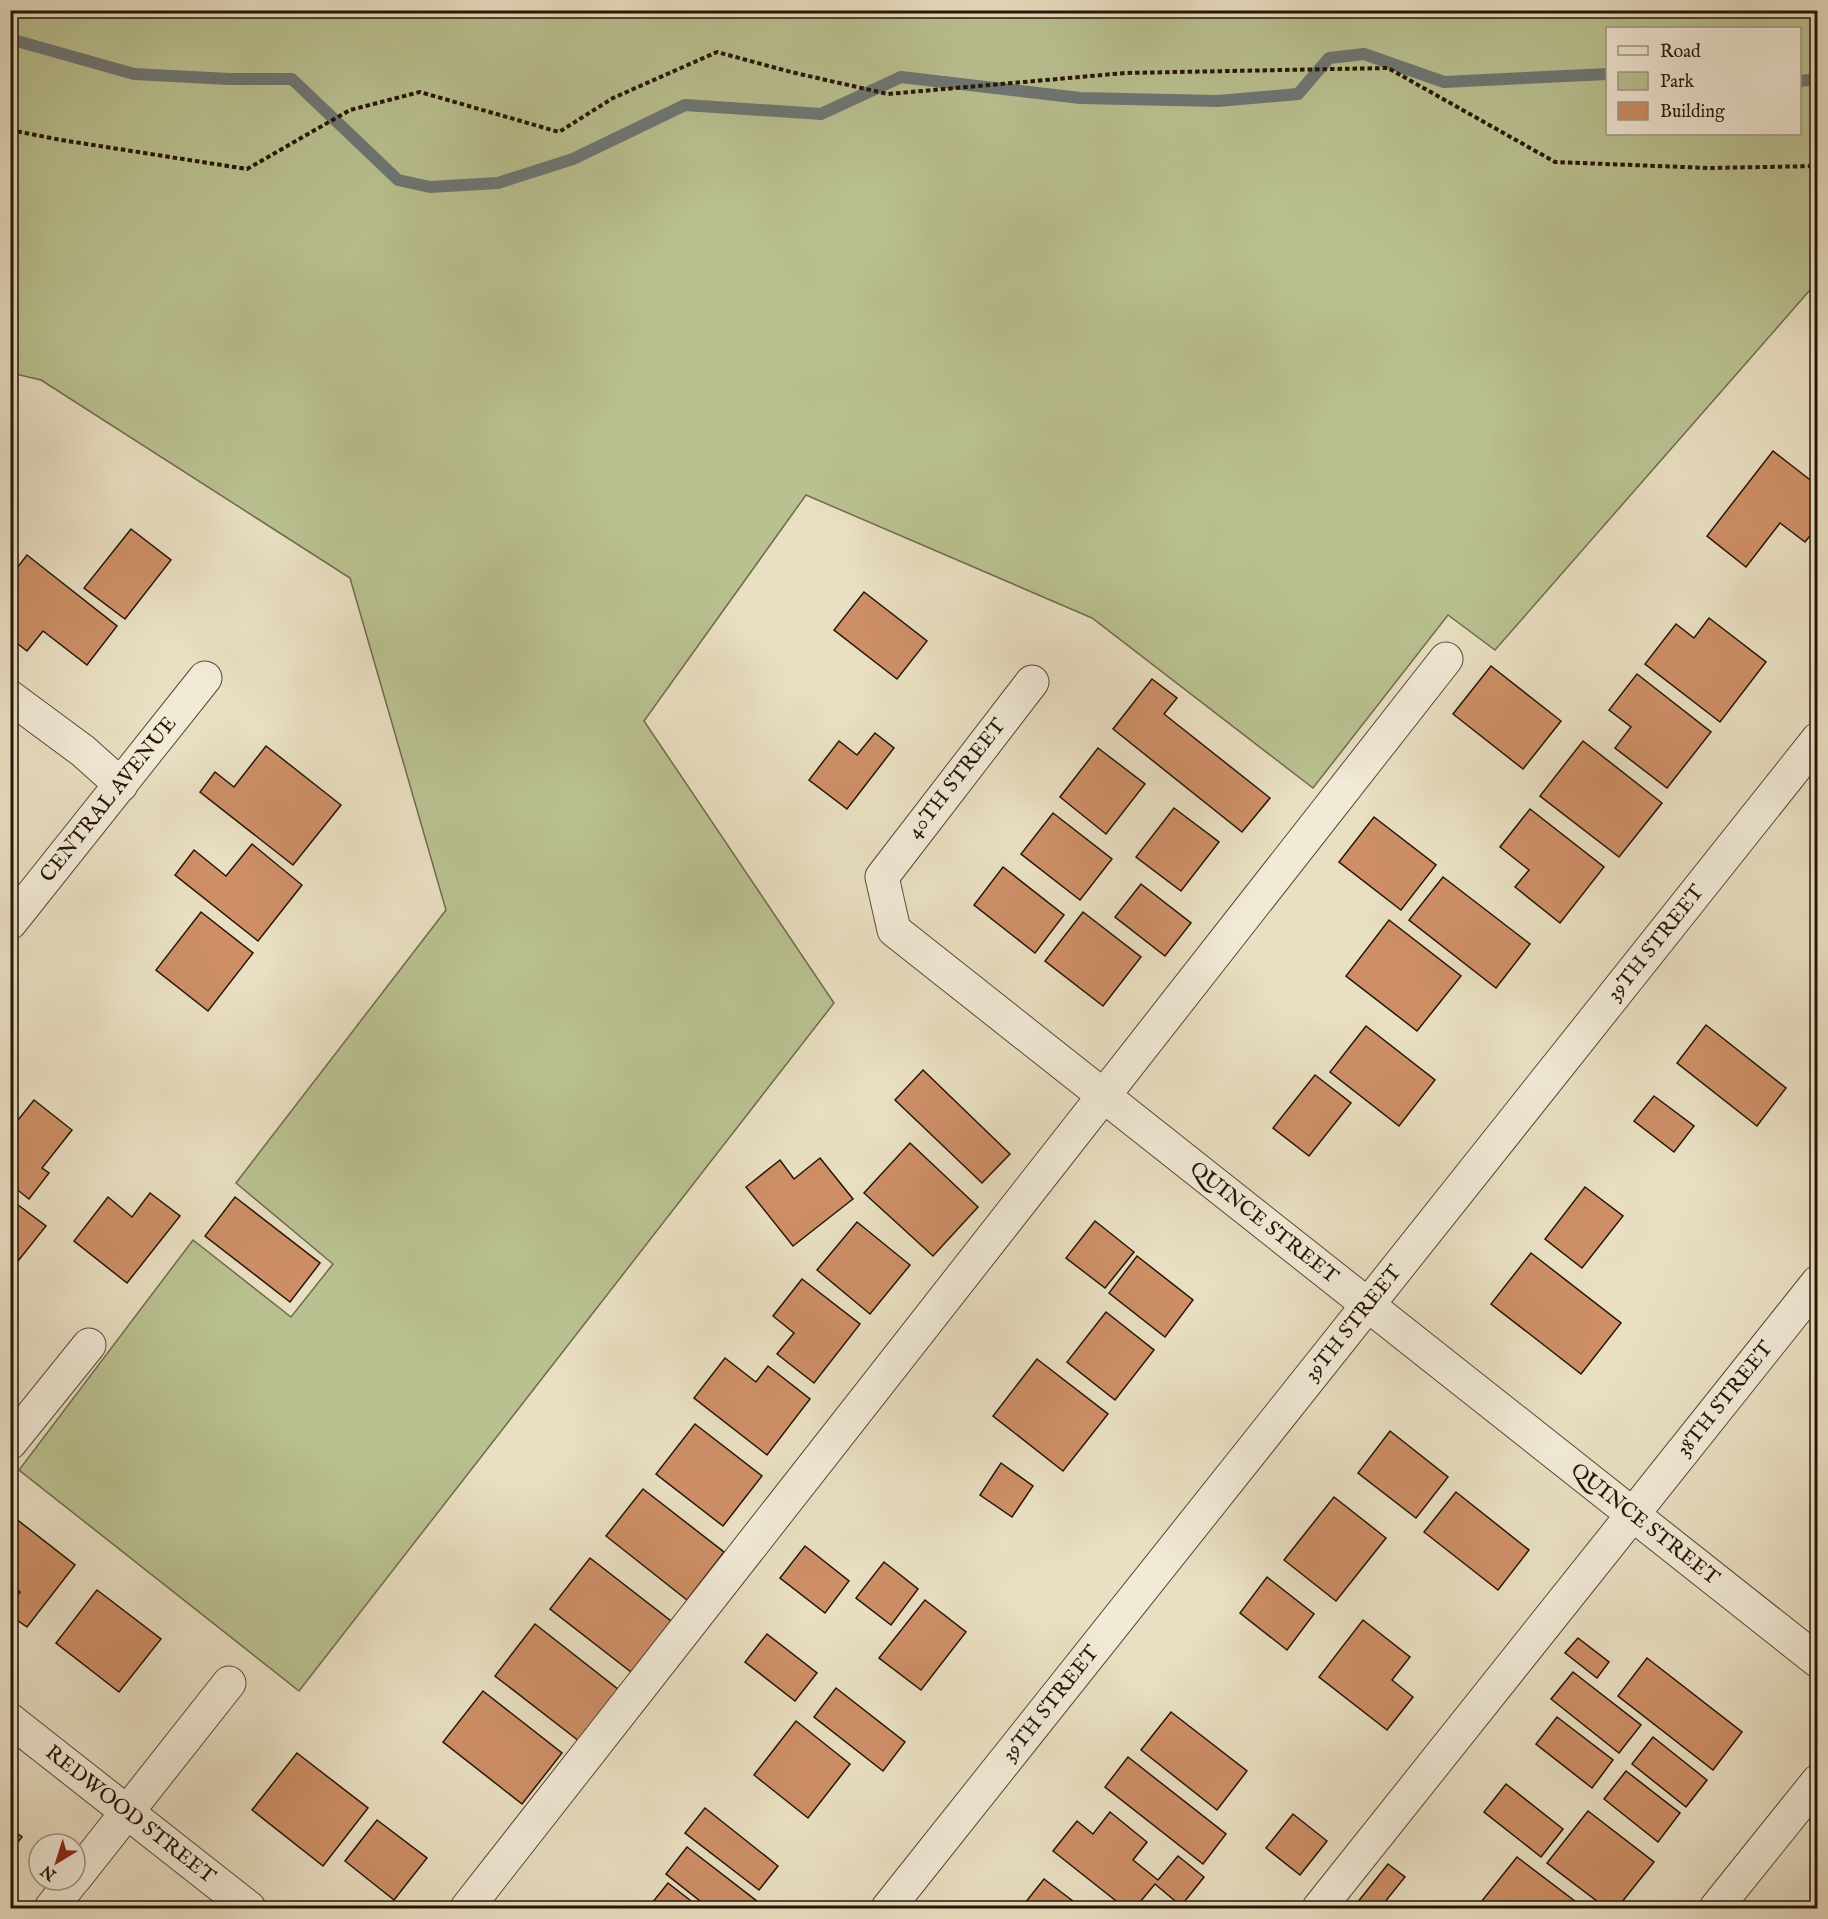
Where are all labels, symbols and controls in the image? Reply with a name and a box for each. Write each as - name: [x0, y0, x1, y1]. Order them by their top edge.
- legend: [1606, 27, 1801, 135]
- text: Road: [1660, 41, 1701, 64]
- text: Park: [1660, 71, 1695, 94]
- text: Building: [1660, 101, 1725, 124]
- street label: CENTRAL AVENUE: [34, 711, 183, 888]
- street label: 40TH STREET: [902, 713, 1013, 844]
- street label: 39TH STREET: [1601, 879, 1711, 1007]
- street label: QUINCE STREET: [1184, 1155, 1344, 1290]
- street label: 39TH STREET: [1298, 1259, 1408, 1387]
- street label: 38TH STREET: [1670, 1335, 1780, 1462]
- street label: QUINCE STREET: [1565, 1457, 1725, 1592]
- street label: 39TH STREET: [996, 1639, 1105, 1767]
- street label: REDWOOD STREET: [40, 1739, 221, 1890]
- north arrow: [27, 1832, 87, 1892]
- text: N: [37, 1860, 61, 1885]

